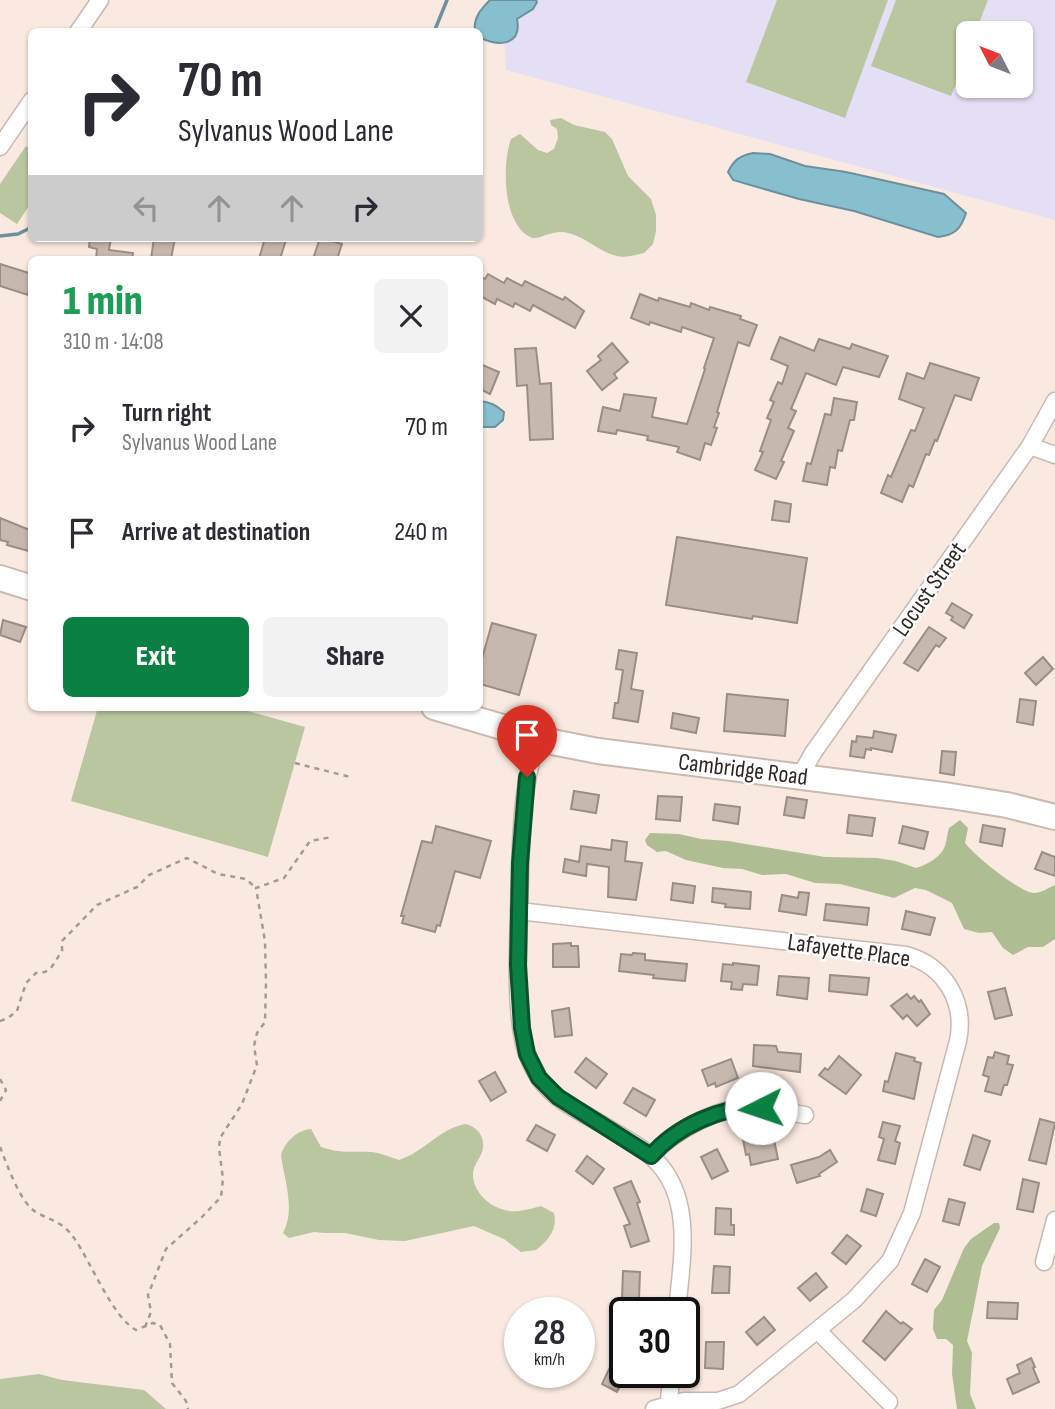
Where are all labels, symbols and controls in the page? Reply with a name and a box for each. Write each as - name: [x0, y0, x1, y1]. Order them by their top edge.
- north arrow: [956, 21, 1032, 98]
- map controls: [956, 21, 1033, 98]
- text: 70 m: [178, 52, 263, 111]
- icon: right: [63, 56, 154, 147]
- text: Sylvanus Wood Lane: [178, 112, 394, 151]
- icon: left: [127, 189, 165, 227]
- icon: ahead: [200, 189, 238, 227]
- icon: ahead: [273, 189, 311, 227]
- icon: right: [346, 189, 384, 227]
- text: 1 min: [63, 276, 143, 327]
- button: close: [374, 279, 448, 353]
- text: 310 m · 14:08: [63, 328, 164, 356]
- text: Turn right: [122, 398, 211, 429]
- icon: right: [63, 409, 101, 447]
- text: 70 m: [405, 412, 448, 443]
- text: Sylvanus Wood Lane: [122, 429, 277, 457]
- icon: arrive: [63, 514, 101, 552]
- text: Arrive at destination: [122, 517, 310, 548]
- text: 240 m: [394, 517, 448, 548]
- street label: Locust Street: [886, 536, 972, 642]
- button: Exit: [63, 617, 249, 697]
- button: Share: [263, 617, 448, 697]
- pin: [497, 705, 557, 777]
- icon: arrive: [508, 716, 546, 754]
- street label: Cambridge Road: [677, 747, 809, 792]
- street label: Lafayette Place: [786, 928, 912, 973]
- position arrow: [724, 1071, 798, 1145]
- speed limit sign: 30: [609, 1297, 700, 1388]
- text: 28: [534, 1312, 565, 1355]
- text: km/h: [534, 1349, 565, 1370]

